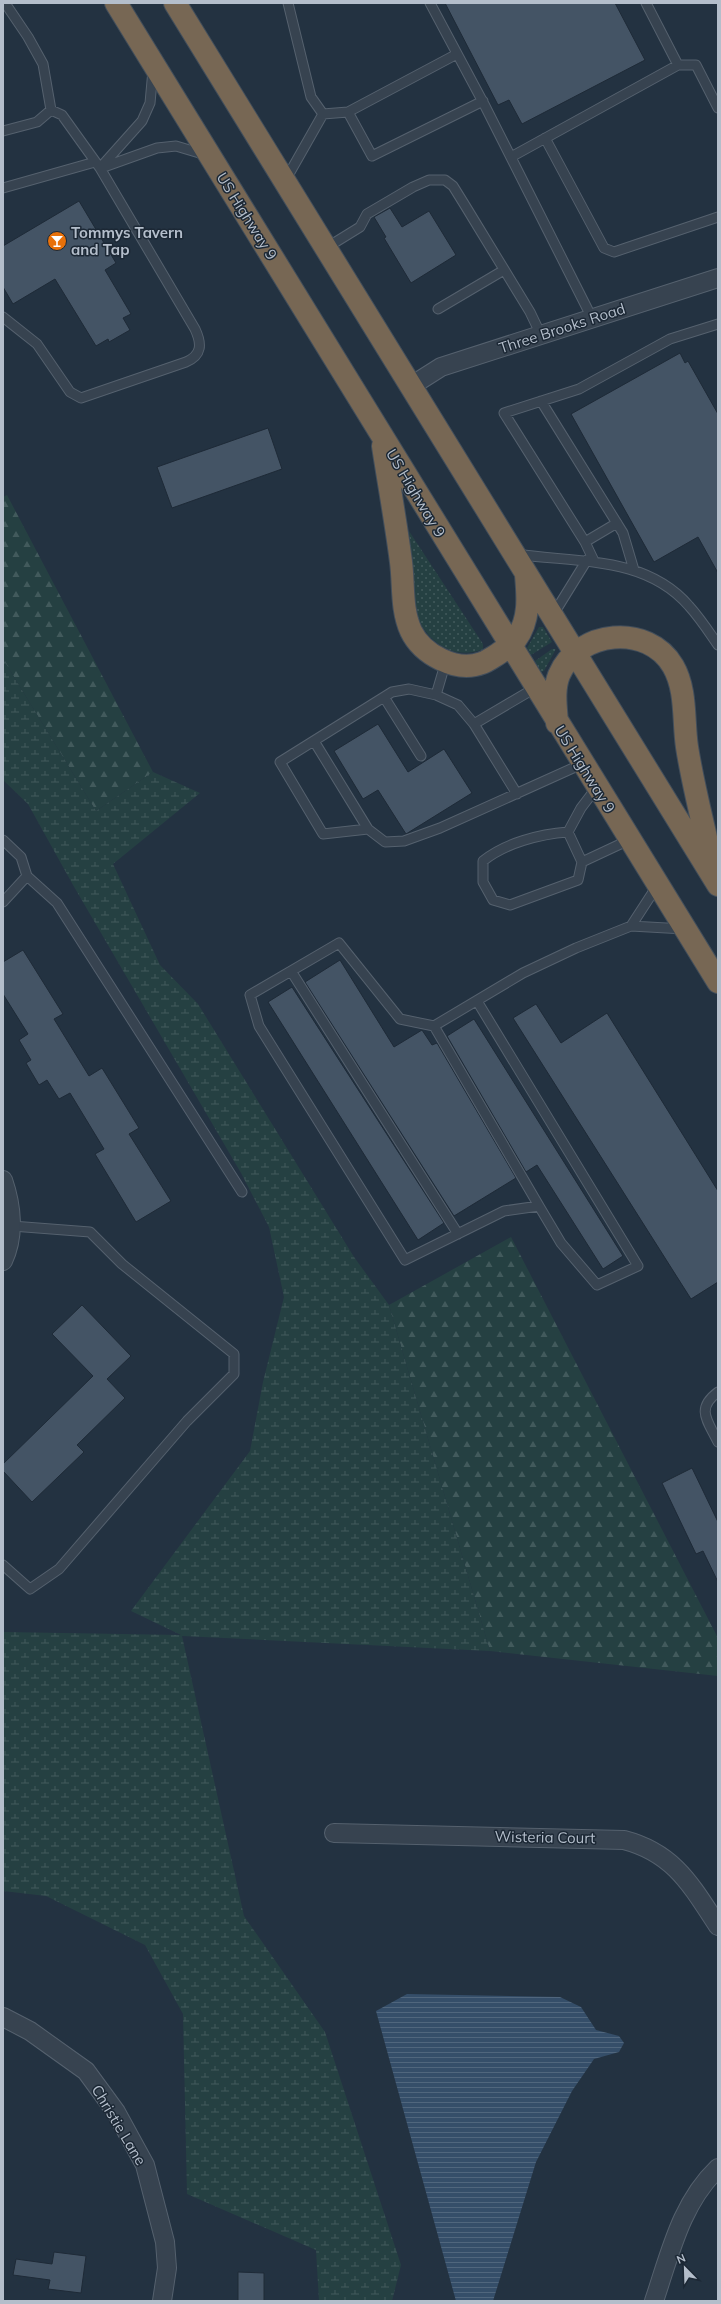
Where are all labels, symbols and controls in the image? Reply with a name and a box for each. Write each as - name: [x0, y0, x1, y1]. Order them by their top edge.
- street label: US Highway 9: [213, 169, 281, 263]
- place label: Tommys Tavern and Tap: [71, 223, 183, 259]
- bar icon: Tommys Tavern and Tap: [46, 230, 68, 252]
- street label: Three Brooks Road: [496, 299, 628, 357]
- street label: US Highway 9: [382, 445, 450, 541]
- street label: US Highway 9: [551, 722, 619, 816]
- street label: Wisteria Court: [494, 1827, 596, 1847]
- street label: Christie Lane: [88, 2081, 150, 2169]
- north arrow: [665, 2248, 705, 2288]
- text: N: [675, 2251, 688, 2267]

